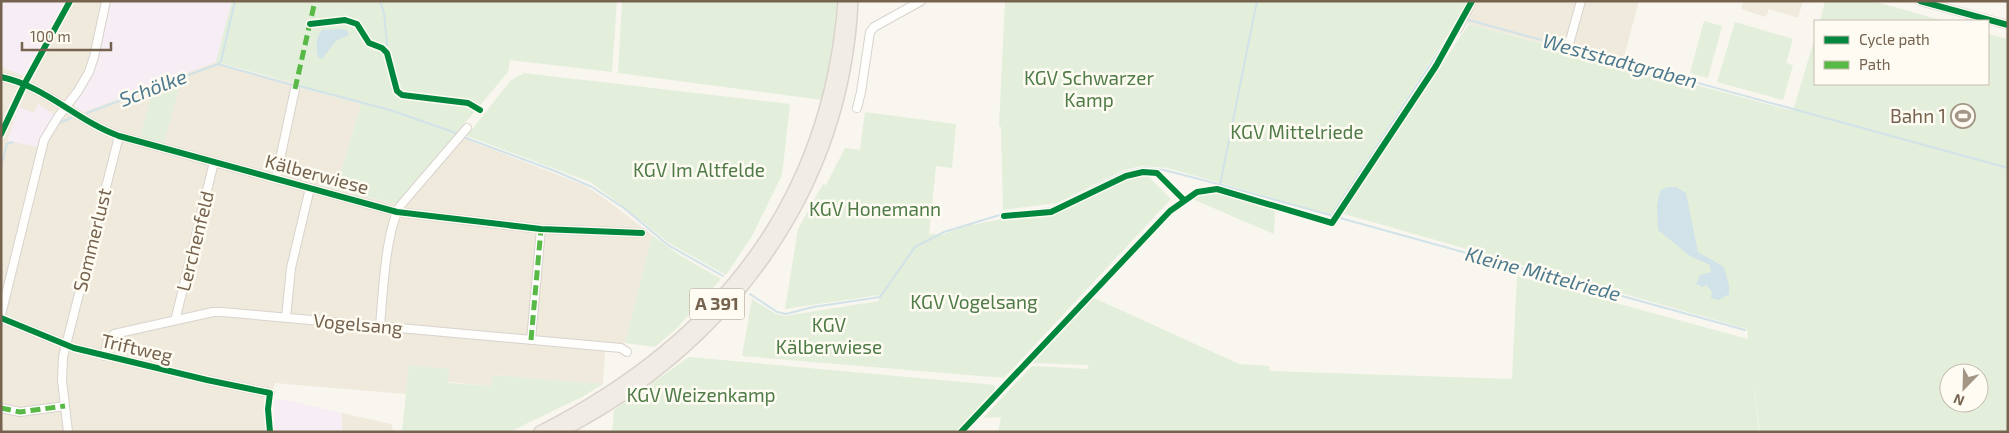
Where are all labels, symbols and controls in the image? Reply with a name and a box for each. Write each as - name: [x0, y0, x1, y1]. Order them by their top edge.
- scale bar: [22, 20, 111, 52]
- legend: [1814, 20, 1989, 85]
- text: 100 m: [30, 27, 71, 45]
- water label: Weststadtgraben: [1540, 28, 1700, 92]
- text: Cycle path: [1859, 30, 1930, 48]
- text: Path: [1859, 55, 1890, 73]
- water label: Schölke: [115, 63, 190, 111]
- park label: KGV Schwarzer Kamp: [1024, 66, 1154, 111]
- sports icon: Bahn 1: [1950, 103, 1976, 129]
- place label: Bahn 1: [1890, 104, 1946, 127]
- park label: KGV Mittelriede: [1230, 120, 1364, 143]
- street label: Kälberwiese: [263, 149, 371, 198]
- park label: KGV Im Altfelde: [633, 158, 765, 181]
- street label: Sommerlust: [68, 186, 115, 294]
- street label: Lerchenfeld: [171, 188, 218, 293]
- park label: KGV Honemann: [809, 197, 941, 220]
- water label: Kleine Mittelriede: [1463, 241, 1624, 305]
- road number: A 391: [690, 288, 744, 320]
- park label: KGV Vogelsang: [910, 290, 1038, 313]
- street label: Vogelsang: [312, 308, 404, 339]
- park label: KGV Kälberwiese: [776, 313, 882, 358]
- street label: Triftweg: [99, 328, 175, 367]
- north arrow: [1939, 363, 1989, 413]
- park label: KGV Weizenkamp: [626, 383, 776, 406]
- text: N: [1951, 391, 1967, 410]

